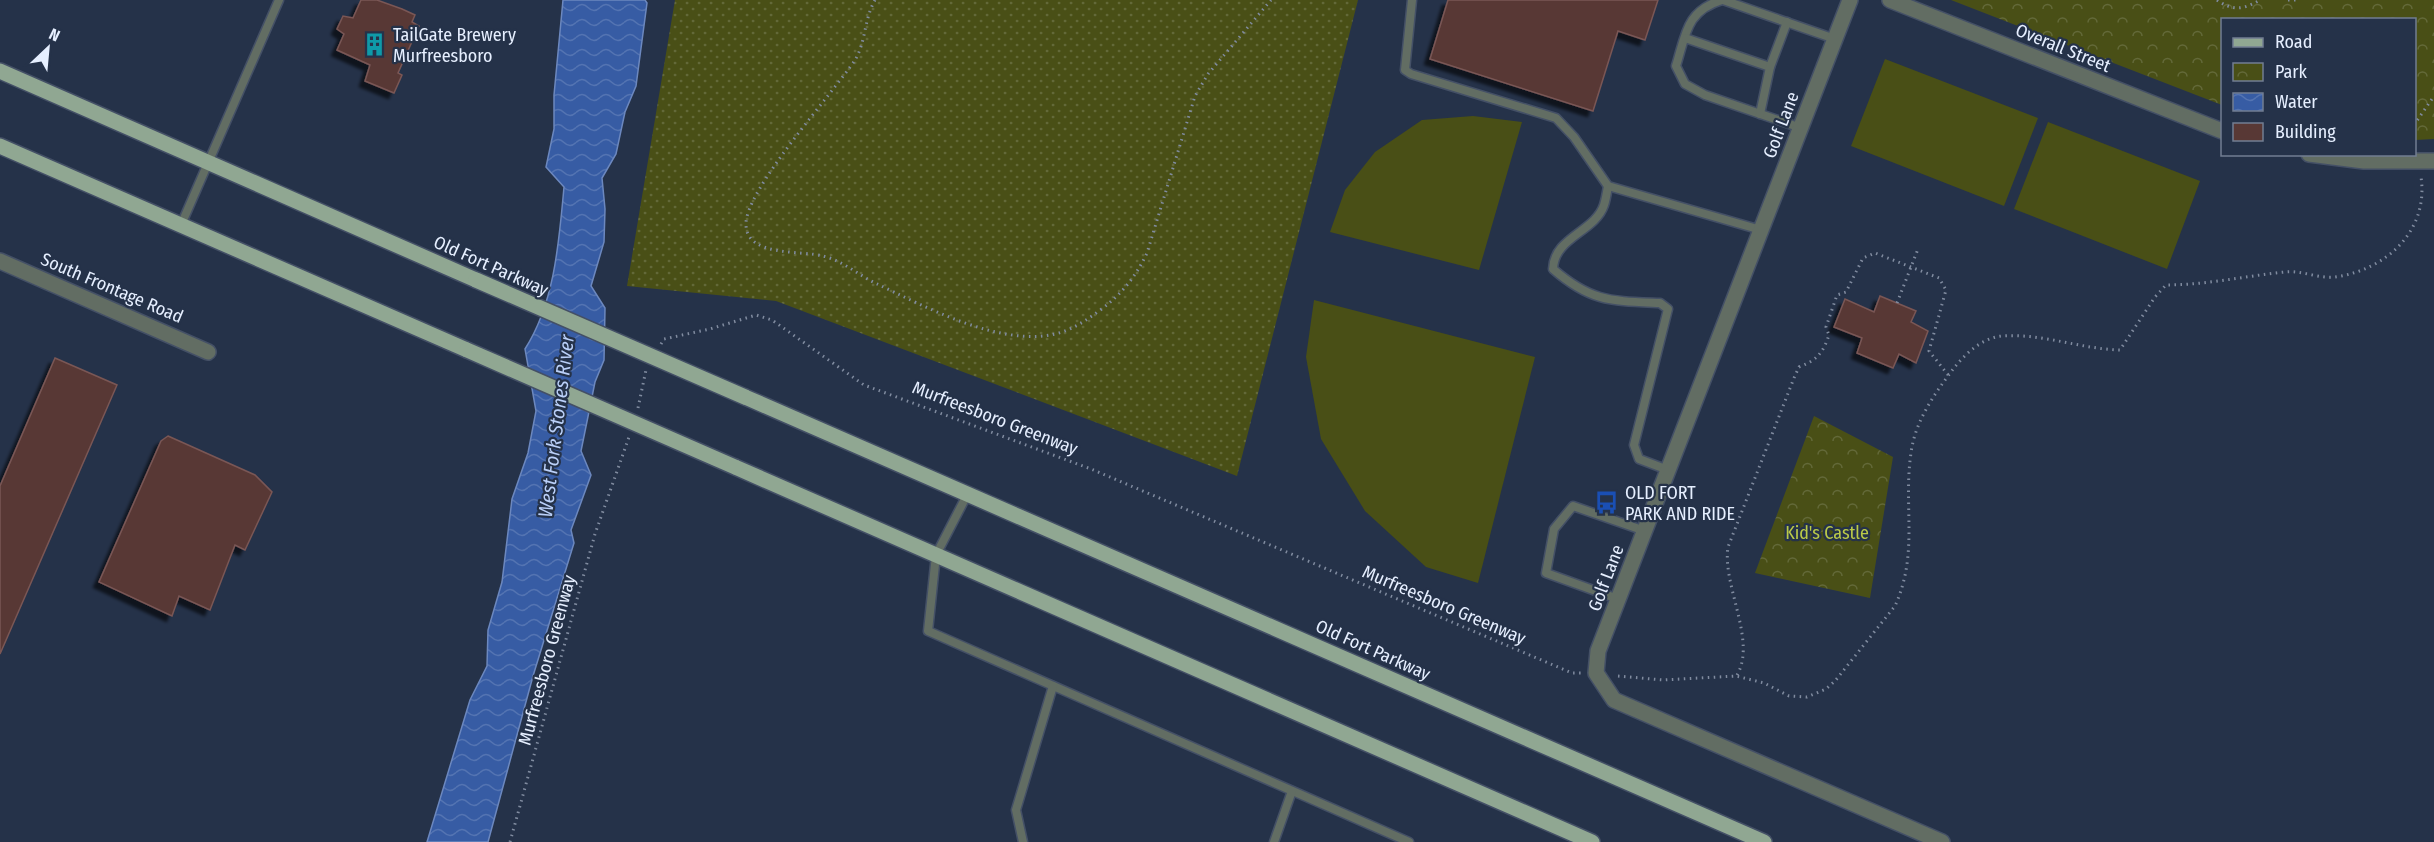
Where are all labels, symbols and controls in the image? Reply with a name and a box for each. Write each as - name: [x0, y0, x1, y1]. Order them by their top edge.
- north arrow: [18, 18, 78, 78]
- legend: [2221, 18, 2416, 156]
- street label: Overall Street: [2012, 19, 2114, 77]
- text: N: [46, 24, 63, 46]
- place label: TailGate Brewery Murfreesboro: [393, 24, 516, 67]
- text: Road: [2275, 31, 2312, 53]
- building icon: TailGate Brewery Murfreesboro: [362, 32, 388, 58]
- text: Park: [2275, 61, 2308, 83]
- street label: Golf Lane: [1758, 89, 1804, 161]
- text: Water: [2275, 91, 2318, 113]
- text: Building: [2275, 121, 2336, 143]
- street label: Old Fort Parkway: [430, 231, 552, 301]
- street label: South Frontage Road: [38, 248, 186, 328]
- water label: West Fork Stones River: [533, 332, 579, 519]
- street label: Murfreesboro Greenway: [909, 376, 1081, 460]
- place label: OLD FORT PARK AND RIDE: [1625, 482, 1735, 525]
- bus stop icon: OLD FORT PARK AND RIDE: [1594, 490, 1620, 516]
- park label: Kid's Castle: [1785, 522, 1869, 544]
- street label: Golf Lane: [1583, 542, 1629, 614]
- street label: Murfreesboro Greenway: [1359, 561, 1529, 649]
- street label: Murfreesboro Greenway: [514, 573, 580, 747]
- street label: Old Fort Parkway: [1312, 615, 1434, 685]

